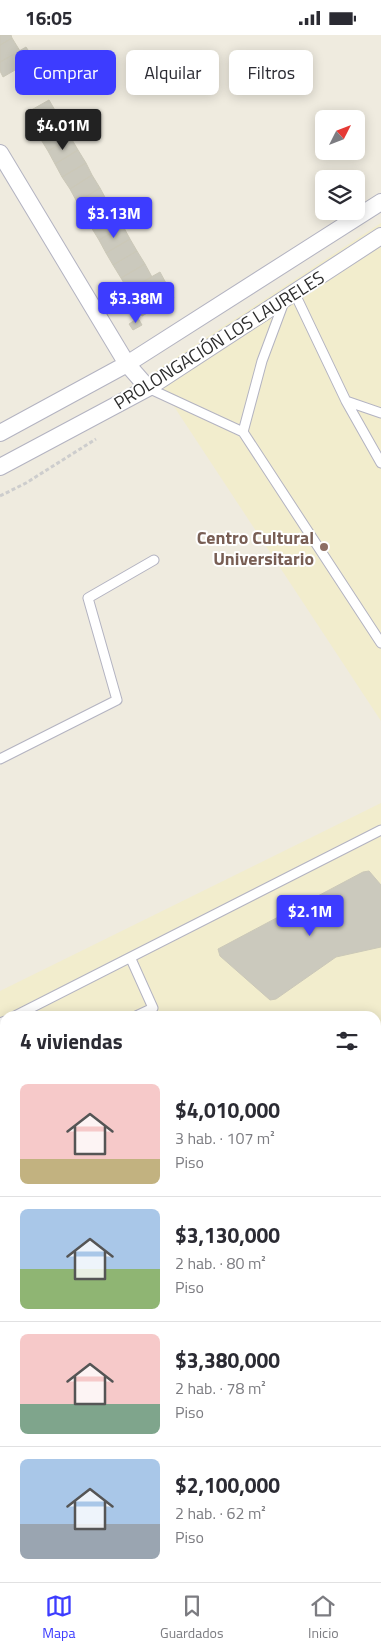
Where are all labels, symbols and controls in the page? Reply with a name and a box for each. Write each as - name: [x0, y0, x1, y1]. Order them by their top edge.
- text: 16:05: [25, 3, 72, 32]
- chip: Comprar: [15, 50, 116, 95]
- chip: Alquilar: [126, 50, 219, 95]
- chip: Filtros: [229, 50, 313, 95]
- pin: $4.01M: [22, 109, 104, 151]
- north arrow: [315, 110, 365, 160]
- map controls: [315, 110, 365, 220]
- text: $4.01M: [36, 113, 90, 137]
- button: layers: [315, 170, 365, 220]
- pin: $3.13M: [73, 197, 155, 239]
- text: $3.13M: [87, 201, 141, 225]
- street label: PROLONGACIÓN LOS LAURELES: [108, 264, 330, 416]
- pin: $3.38M: [95, 281, 177, 324]
- text: $3.38M: [109, 286, 163, 310]
- place label: Centro Cultural Universitario: [197, 524, 314, 572]
- marker: Centro Cultural Universitario: [318, 541, 330, 553]
- pin: $2.1M: [275, 895, 345, 937]
- text: $2.1M: [288, 899, 332, 923]
- text: 4 viviendas: [20, 1025, 123, 1057]
- icon: filters: [333, 1027, 361, 1055]
- text: $4,010,000: [175, 1094, 280, 1126]
- icon: home: [60, 1104, 120, 1164]
- text: 3 hab. · 107 m²: [175, 1126, 275, 1150]
- text: Piso: [175, 1150, 204, 1174]
- text: $3,130,000: [175, 1219, 280, 1251]
- icon: home: [60, 1229, 120, 1289]
- text: 2 hab. · 80 m²: [175, 1251, 266, 1275]
- text: Piso: [175, 1275, 204, 1299]
- text: $3,380,000: [175, 1344, 280, 1376]
- icon: home: [60, 1354, 120, 1414]
- text: 2 hab. · 78 m²: [175, 1376, 266, 1400]
- text: Piso: [175, 1400, 204, 1424]
- text: $2,100,000: [175, 1469, 280, 1501]
- icon: home: [60, 1479, 120, 1539]
- text: 2 hab. · 62 m²: [175, 1501, 266, 1525]
- text: Piso: [175, 1525, 204, 1549]
- tab: Mapa: [42, 1592, 75, 1643]
- tab: Guardados: [160, 1592, 224, 1643]
- tab: Inicio: [308, 1592, 339, 1643]

